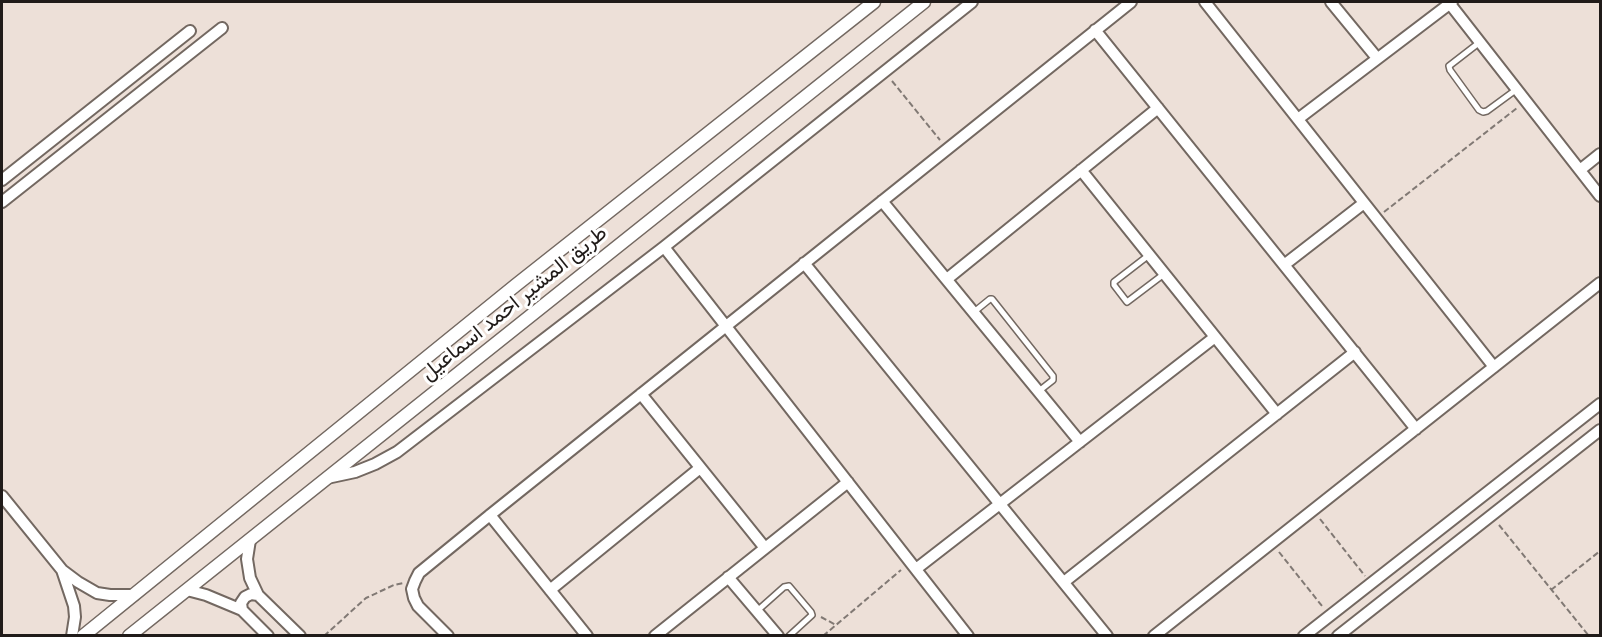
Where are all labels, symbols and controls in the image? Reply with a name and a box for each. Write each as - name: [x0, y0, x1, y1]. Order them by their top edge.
- street label: طريق المشير احمد اسماعيل: [416, 220, 612, 386]

